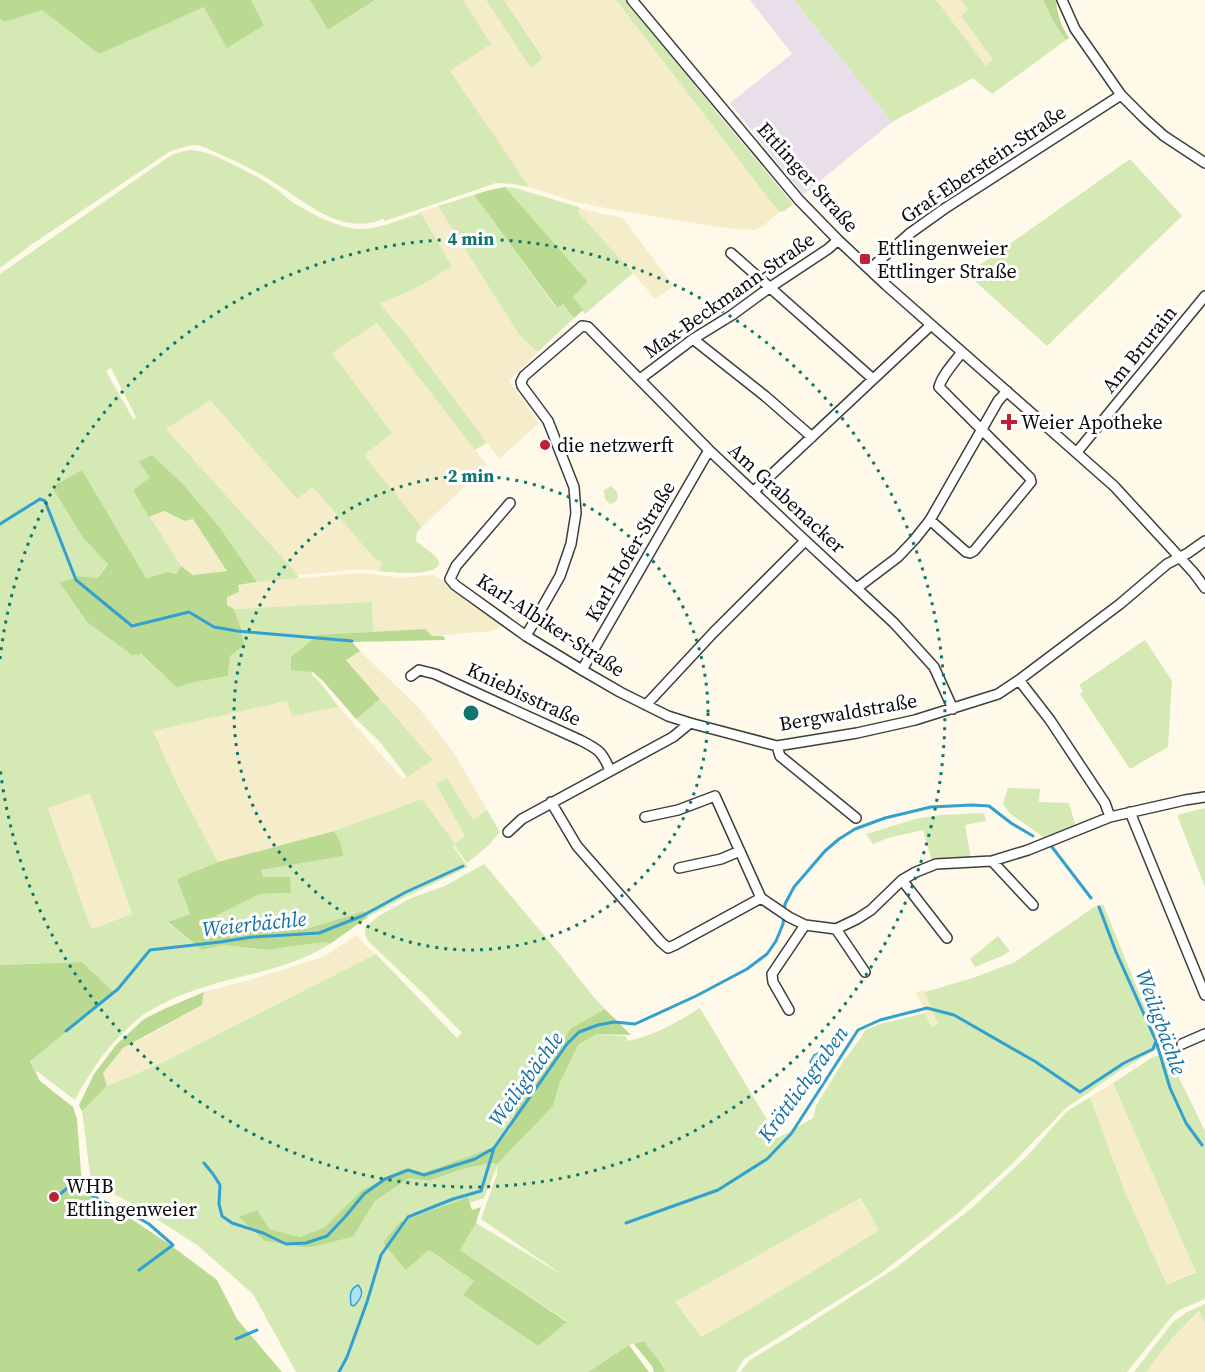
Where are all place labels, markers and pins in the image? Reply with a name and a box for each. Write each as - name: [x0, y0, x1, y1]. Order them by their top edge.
- place label: Ettlingenweier Ettlinger Straße: [877, 234, 1017, 285]
- marker: Ettlingenweier Ettlinger Straße: [858, 252, 872, 266]
- place label: Weier Apotheke: [1021, 408, 1163, 436]
- marker: Weier Apotheke: [1002, 415, 1016, 429]
- place label: die netzwerft: [557, 431, 674, 459]
- marker: die netzwerft: [538, 438, 552, 452]
- centre of rings: [461, 703, 481, 723]
- place label: WHB Ettlingenweier: [66, 1172, 197, 1223]
- marker: WHB Ettlingenweier: [47, 1190, 61, 1204]

